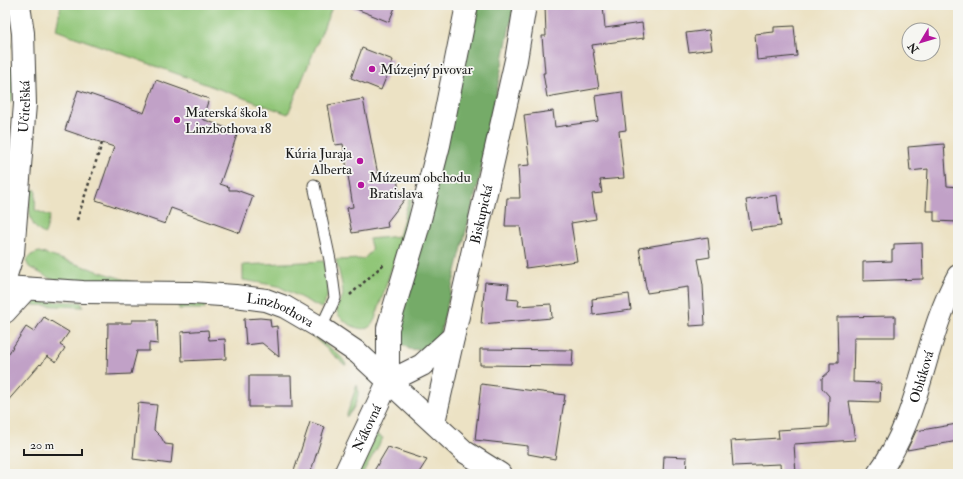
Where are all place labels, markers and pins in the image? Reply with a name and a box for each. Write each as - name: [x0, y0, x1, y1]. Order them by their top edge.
- place label: Múzejný pivovar: [380, 61, 474, 79]
- marker: Múzejný pivovar: [367, 64, 377, 74]
- place label: Materská škola Linzbothova 18: [185, 104, 272, 137]
- marker: Materská škola Linzbothova 18: [172, 115, 182, 125]
- place label: Kúria Juraja Alberta: [285, 145, 352, 178]
- marker: Kúria Juraja Alberta: [355, 156, 365, 166]
- place label: Múzeum obchodu Bratislava: [369, 169, 471, 202]
- marker: Múzeum obchodu Bratislava: [356, 180, 366, 190]

